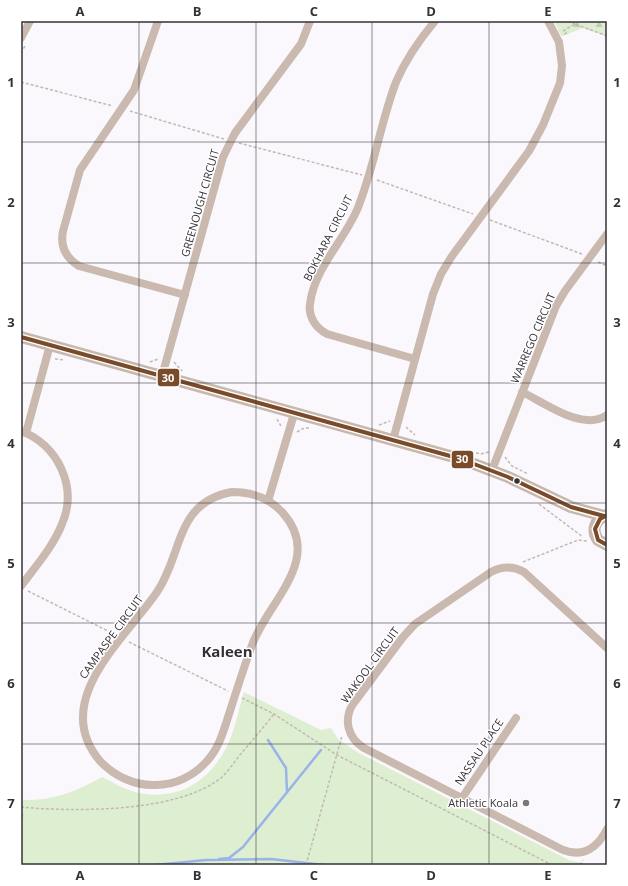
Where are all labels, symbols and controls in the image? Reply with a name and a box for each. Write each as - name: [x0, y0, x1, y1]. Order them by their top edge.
- text: A: [76, 2, 85, 20]
- text: B: [193, 2, 202, 20]
- text: C: [310, 2, 318, 20]
- text: D: [426, 2, 436, 20]
- text: E: [544, 2, 552, 20]
- text: 1: [7, 73, 15, 91]
- text: 1: [613, 73, 621, 91]
- street label: GREENOUGH CIRCUIT: [177, 147, 222, 259]
- street label: BOKHARA CIRCUIT: [299, 192, 356, 283]
- text: 2: [7, 193, 15, 211]
- text: 2: [613, 193, 621, 211]
- street label: WARREGO CIRCUIT: [507, 290, 558, 385]
- text: 3: [7, 313, 15, 331]
- text: 3: [613, 313, 621, 331]
- line badge: 30: [157, 368, 180, 387]
- text: 30: [162, 370, 174, 385]
- text: 4: [7, 434, 15, 452]
- text: 4: [613, 434, 621, 452]
- line badge: 30: [451, 450, 474, 469]
- text: 30: [456, 451, 468, 466]
- unlabelled marker: [512, 476, 522, 486]
- text: 5: [7, 554, 15, 572]
- text: 5: [613, 554, 621, 572]
- street label: CAMPASPE CIRCUIT: [75, 592, 146, 682]
- street label: WAKOOL CIRCUIT: [337, 624, 402, 706]
- district label: Kaleen: [201, 641, 253, 661]
- text: 6: [7, 674, 15, 692]
- text: 6: [613, 674, 621, 692]
- street label: NASSAU PLACE: [451, 715, 506, 788]
- text: 7: [7, 794, 15, 812]
- text: 7: [613, 794, 621, 812]
- place label: Athletic Koala: [448, 795, 518, 810]
- marker: Athletic Koala: [521, 798, 531, 808]
- text: A: [76, 866, 85, 884]
- text: B: [193, 866, 202, 884]
- text: C: [310, 866, 318, 884]
- text: D: [426, 866, 436, 884]
- text: E: [544, 866, 552, 884]

